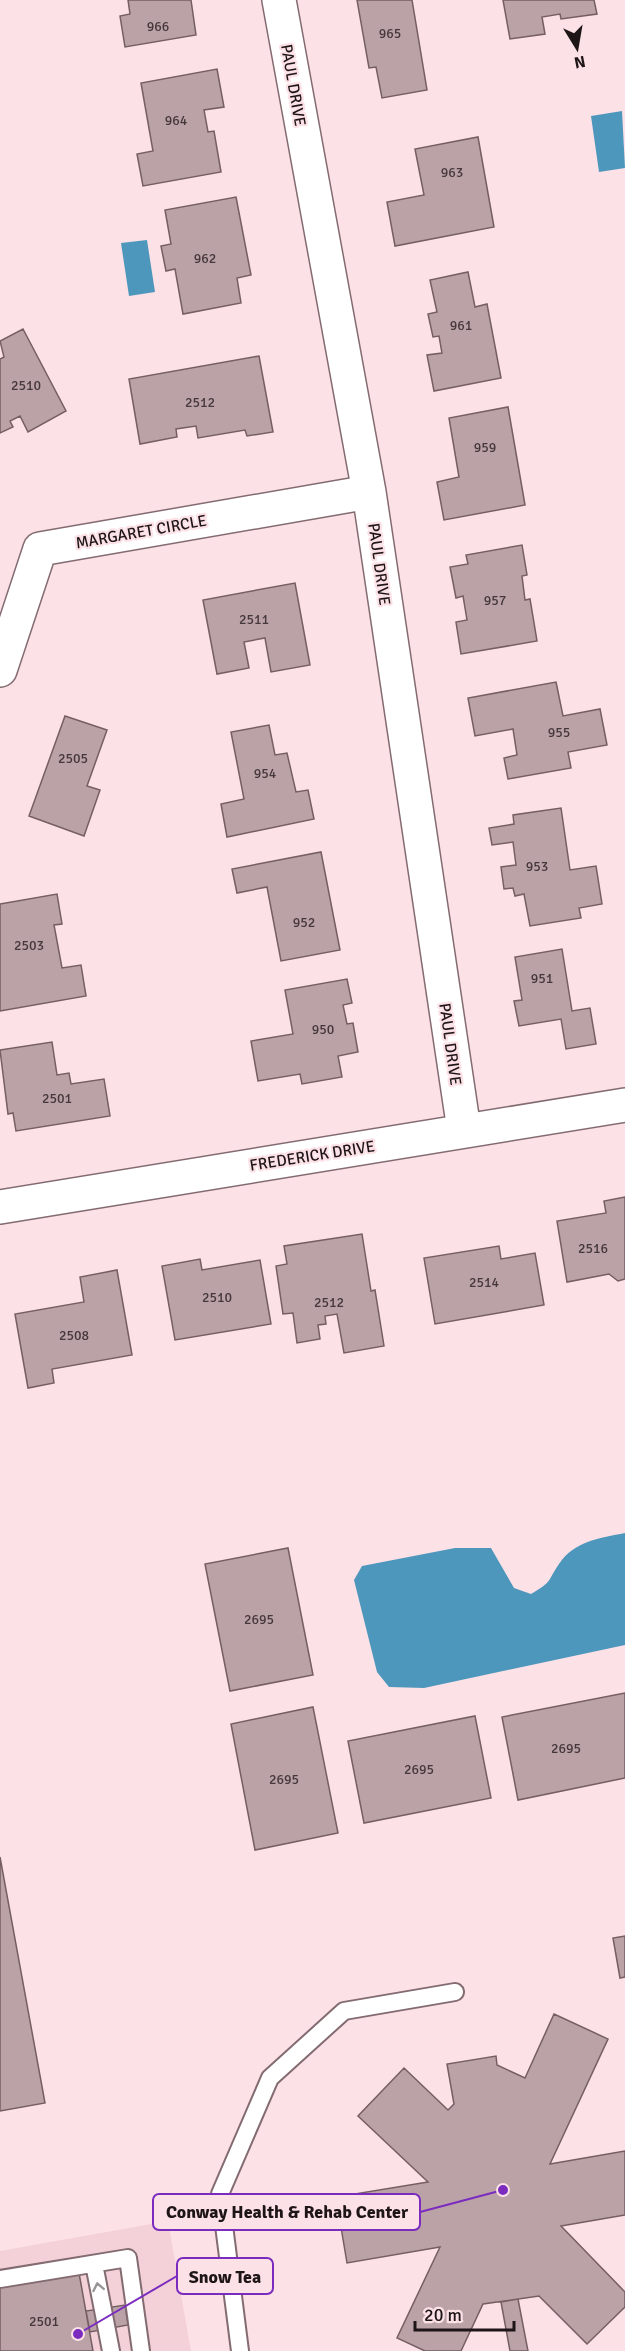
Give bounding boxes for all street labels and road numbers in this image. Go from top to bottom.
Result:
street label: PAUL DRIVE [276,43,310,128]
street label: MARGARET CIRCLE [74,511,208,553]
street label: PAUL DRIVE [363,522,395,607]
street label: PAUL DRIVE [434,1002,466,1087]
street label: FREDERICK DRIVE [248,1136,376,1176]

